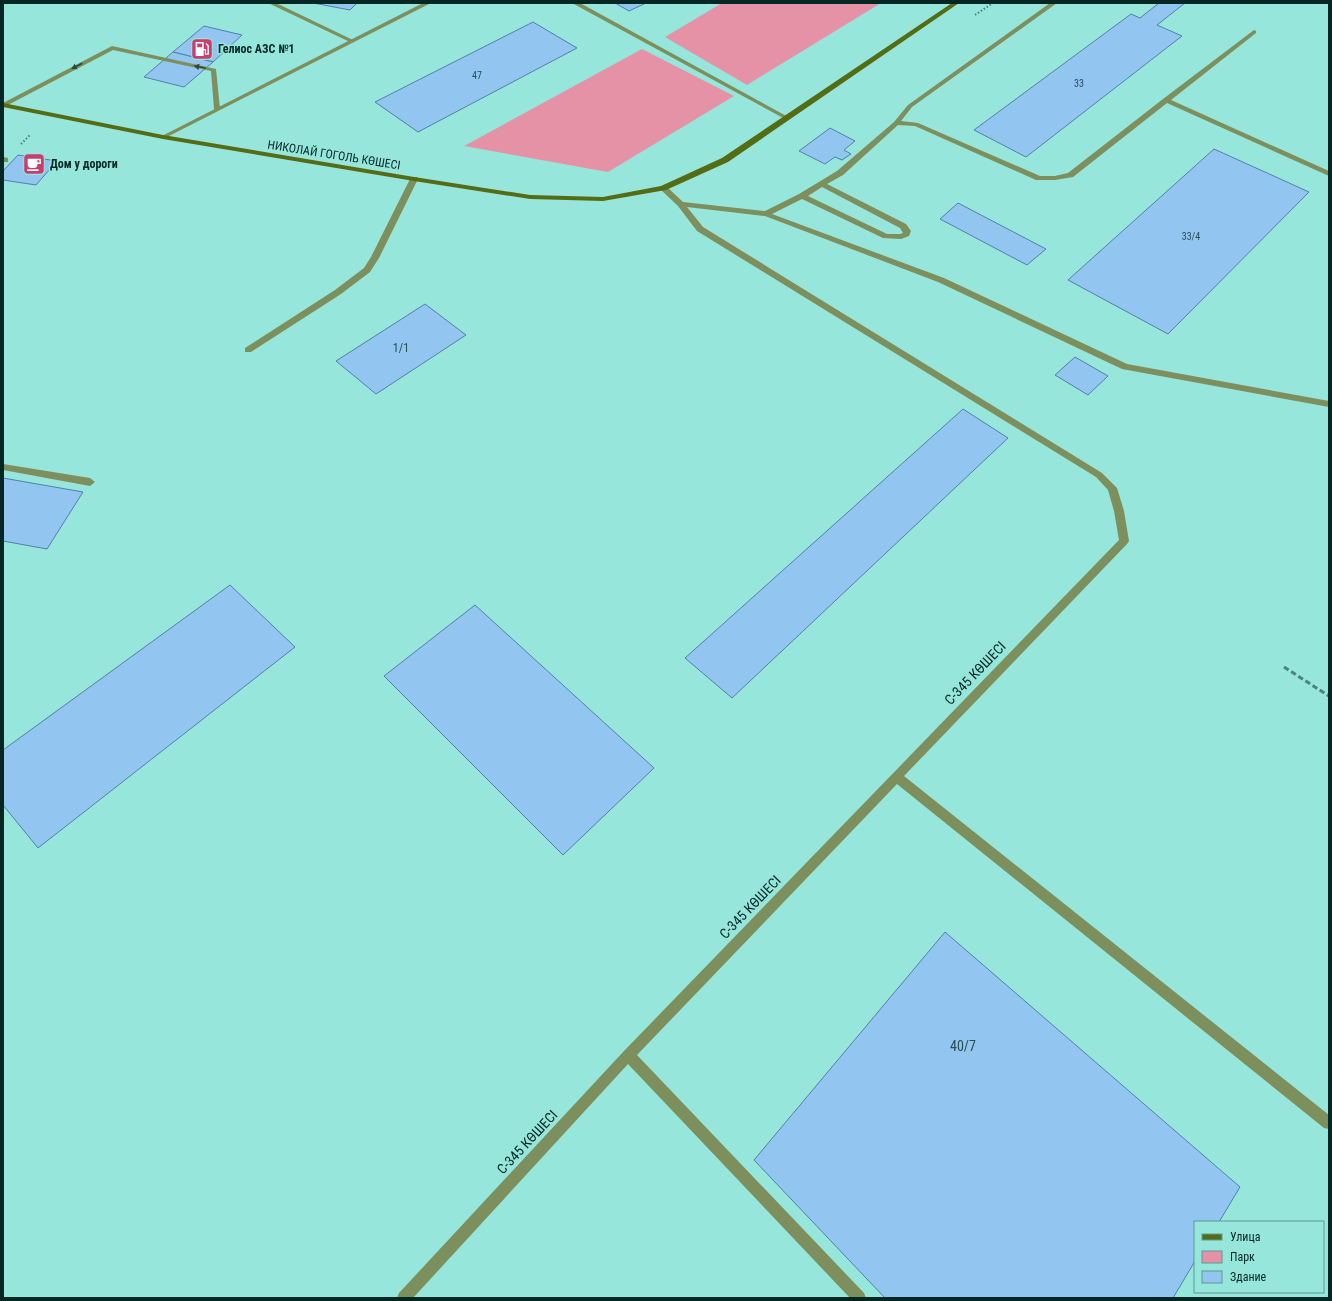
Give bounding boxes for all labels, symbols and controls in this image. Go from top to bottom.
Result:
fuel station icon: Гелиос АЗС №1 [189,36,215,62]
place label: Гелиос АЗС №1 [218,42,295,56]
one-way arrow [71,63,83,70]
one-way arrow [194,64,206,70]
house number: 47 [472,70,482,81]
house number: 33 [1074,78,1084,89]
street label: НИКОЛАЙ ГОГОЛЬ КӨШЕСІ [267,137,402,172]
cafe icon: Дом у дороги [21,151,47,177]
place label: Дом у дороги [50,157,118,171]
house number: 33/4 [1182,231,1200,242]
house number: 1/1 [393,341,409,355]
street label: С-345 КӨШЕСІ [941,638,1009,708]
street label: С-345 КӨШЕСІ [716,872,784,942]
house number: 40/7 [950,1038,976,1054]
street label: С-345 КӨШЕСІ [493,1107,561,1177]
legend [1194,1221,1324,1293]
text: Улица [1230,1230,1261,1244]
text: Парк [1230,1250,1255,1264]
text: Здание [1230,1270,1267,1284]

